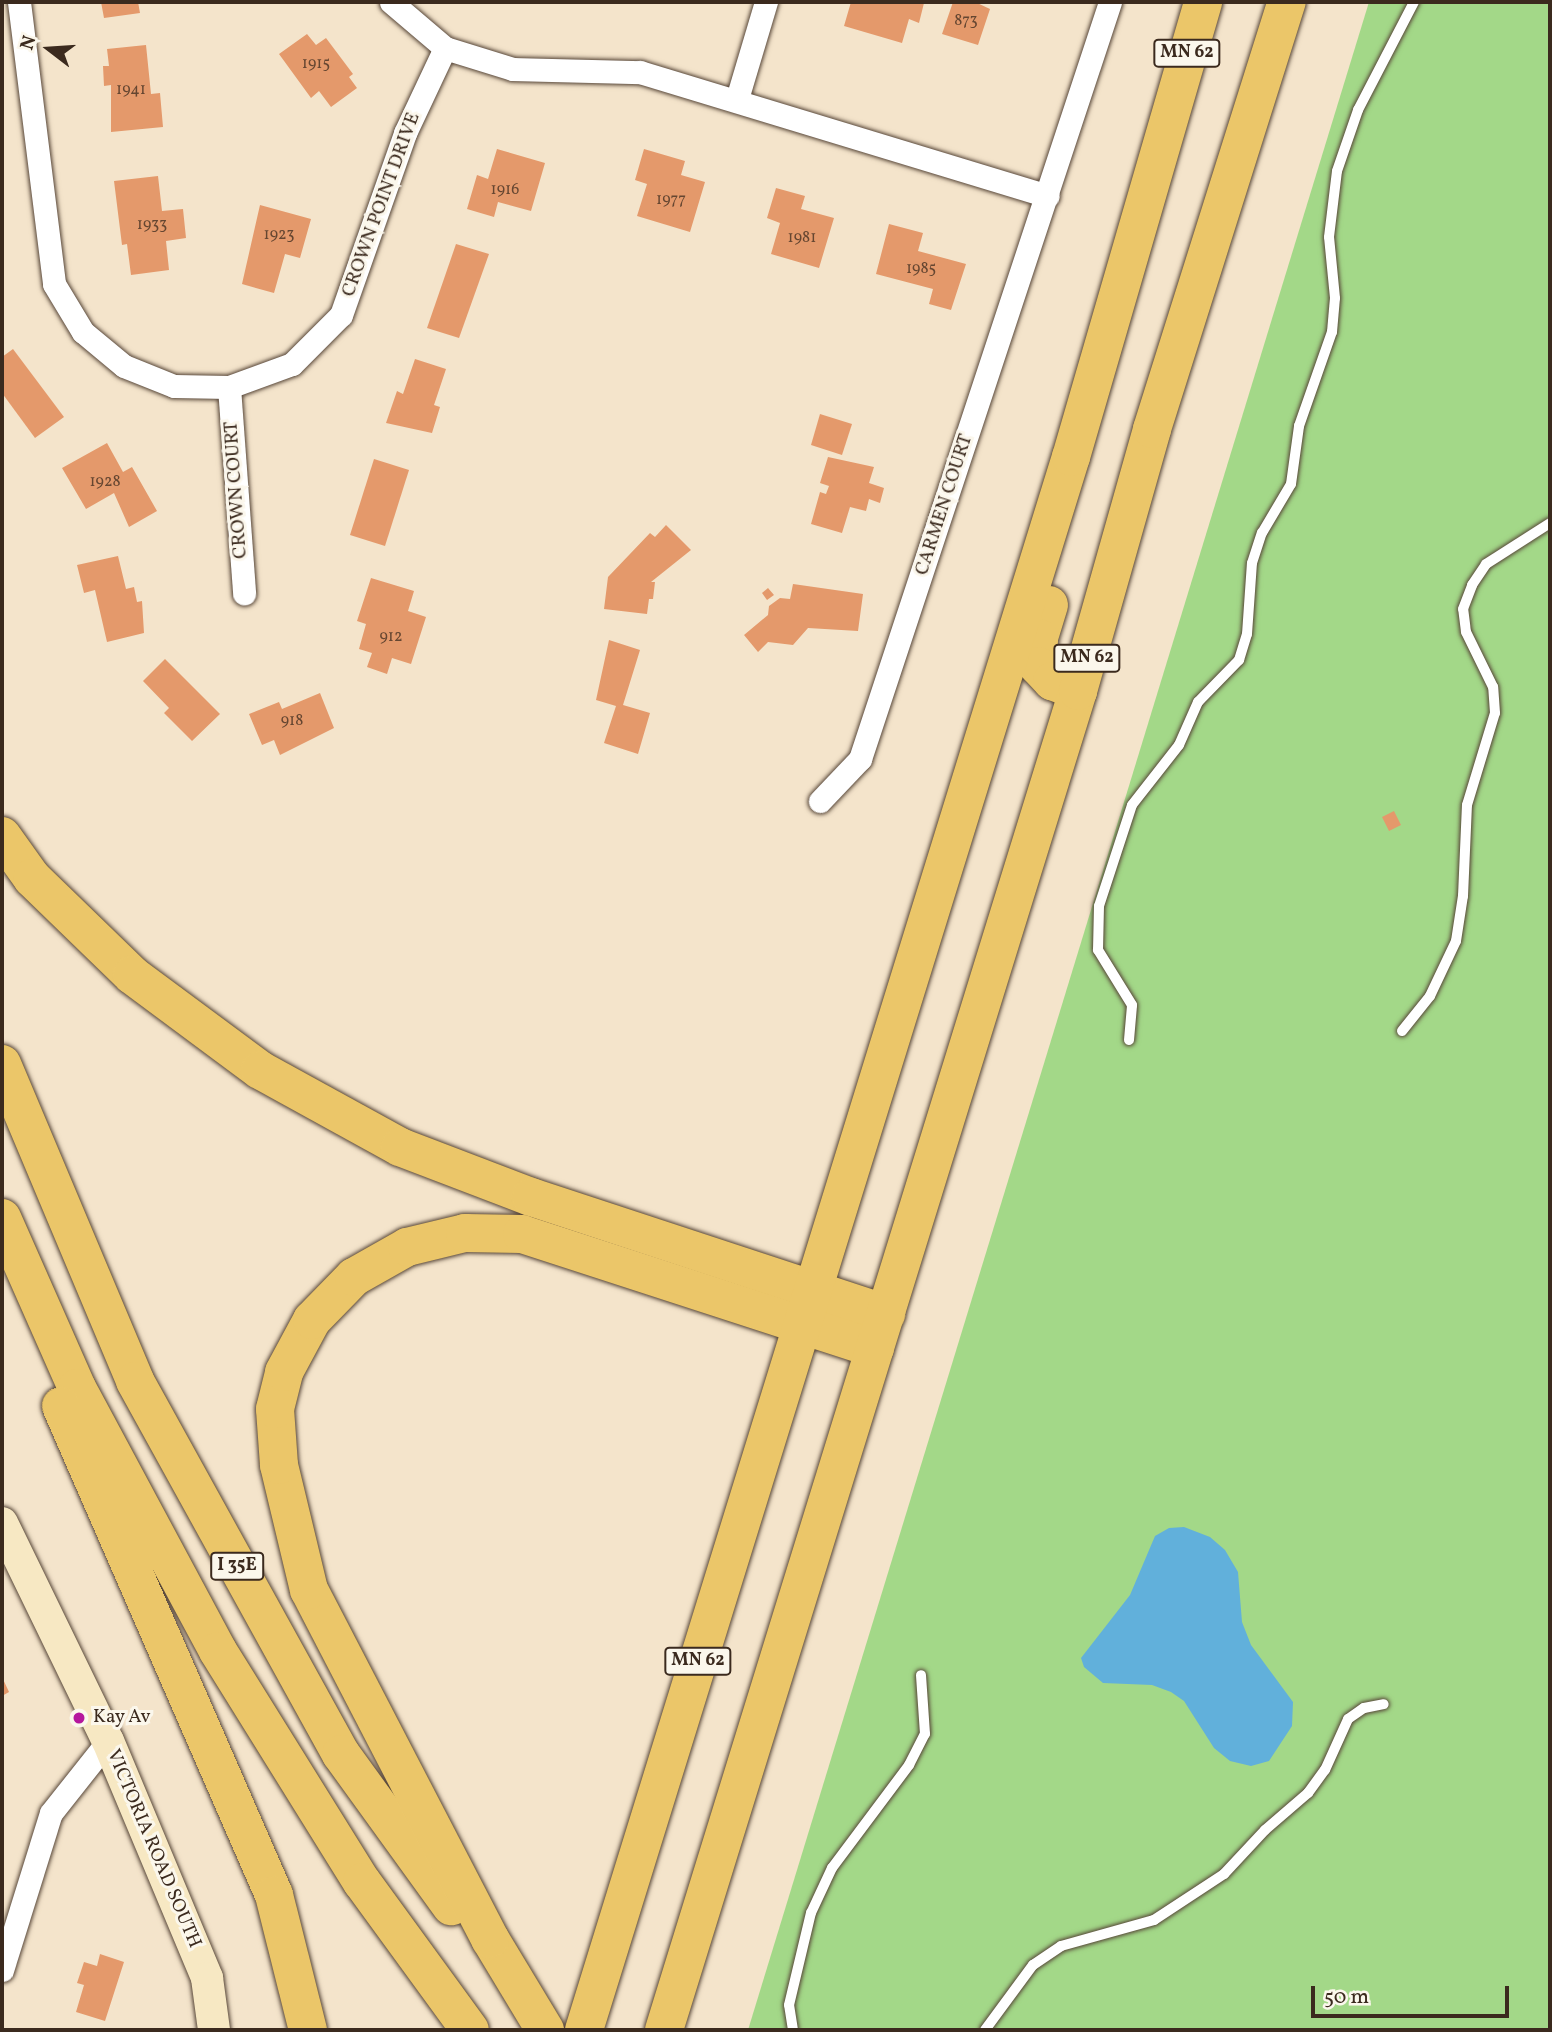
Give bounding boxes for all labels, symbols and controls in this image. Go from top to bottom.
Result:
house number: 873 [954,11,978,31]
north arrow [14,14,84,84]
text: N [14,32,43,53]
road number: MN 62 [1152,38,1222,68]
house number: 1915 [302,54,330,74]
house number: 1941 [116,80,146,100]
street label: CROWN POINT DRIVE [338,110,426,300]
house number: 1916 [491,180,519,200]
house number: 1977 [656,190,686,210]
house number: 1933 [137,215,167,235]
house number: 1923 [264,225,294,245]
house number: 1981 [788,228,816,248]
house number: 1985 [906,259,936,279]
street label: CROWN COURT [221,421,253,559]
street label: CARMEN COURT [911,432,979,578]
house number: 1928 [89,472,121,492]
house number: 912 [379,627,403,647]
road number: MN 62 [1052,644,1122,672]
house number: 918 [281,711,303,731]
road number: I 35E [209,1552,265,1581]
road number: MN 62 [663,1646,733,1676]
place label: Kay Av [93,1707,151,1729]
marker: Kay Av [71,1710,87,1726]
street label: VICTORIA ROAD SOUTH [101,1746,205,1952]
scale bar [1314,1972,1512,2016]
text: 50 m [1324,1983,1369,2012]

